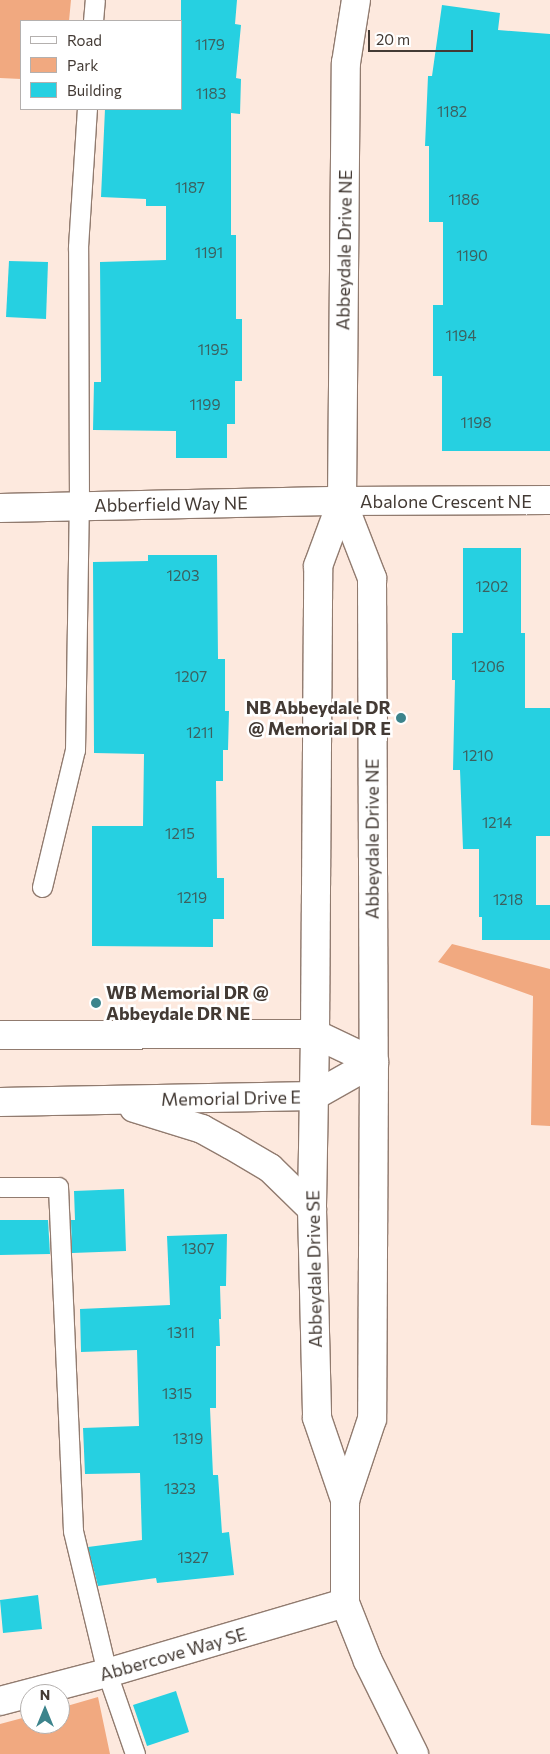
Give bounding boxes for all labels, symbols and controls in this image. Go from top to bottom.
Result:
legend [20,20,182,110]
scale bar [370,20,475,52]
text: 20 m [376,30,410,48]
text: Road [67,31,102,49]
house number: 1179 [195,36,225,54]
text: Park [67,56,98,74]
text: Building [67,81,122,99]
house number: 1183 [196,85,226,103]
house number: 1182 [437,103,467,121]
street label: Abbeydale Drive NE [332,170,356,330]
house number: 1187 [175,179,205,197]
house number: 1186 [448,191,480,209]
house number: 1191 [195,244,223,262]
house number: 1190 [456,247,488,265]
house number: 1194 [446,327,476,345]
house number: 1195 [198,341,228,359]
house number: 1199 [189,396,221,414]
house number: 1198 [460,414,492,432]
street label: Abalone Crescent NE [360,490,532,512]
street label: Abberfield Way NE [94,492,248,516]
house number: 1203 [167,567,199,585]
house number: 1202 [476,578,508,596]
house number: 1206 [471,658,505,676]
house number: 1207 [175,668,207,686]
place label: NB Abbeydale DR @ Memorial DR E [246,697,391,740]
marker: NB Abbeydale DR @ Memorial DR E [395,712,407,724]
house number: 1211 [186,724,214,742]
house number: 1210 [463,747,493,765]
street label: Abbeydale Drive NE [361,759,383,919]
house number: 1214 [482,814,512,832]
house number: 1215 [165,825,195,843]
house number: 1219 [177,889,207,907]
house number: 1218 [493,891,523,909]
place label: WB Memorial DR @ Abbeydale DR NE [106,982,269,1024]
marker: WB Memorial DR @ Abbeydale DR NE [90,997,102,1009]
street label: Memorial Drive E [161,1086,301,1110]
street label: Abbeydale Drive SE [302,1190,326,1348]
house number: 1307 [182,1240,214,1258]
house number: 1311 [167,1324,195,1342]
house number: 1315 [162,1385,192,1403]
house number: 1319 [173,1430,203,1448]
house number: 1323 [164,1480,196,1498]
house number: 1327 [177,1549,209,1567]
street label: Abbercove Way SE [97,1623,249,1685]
north arrow [20,1684,70,1734]
text: N [40,1686,50,1703]

